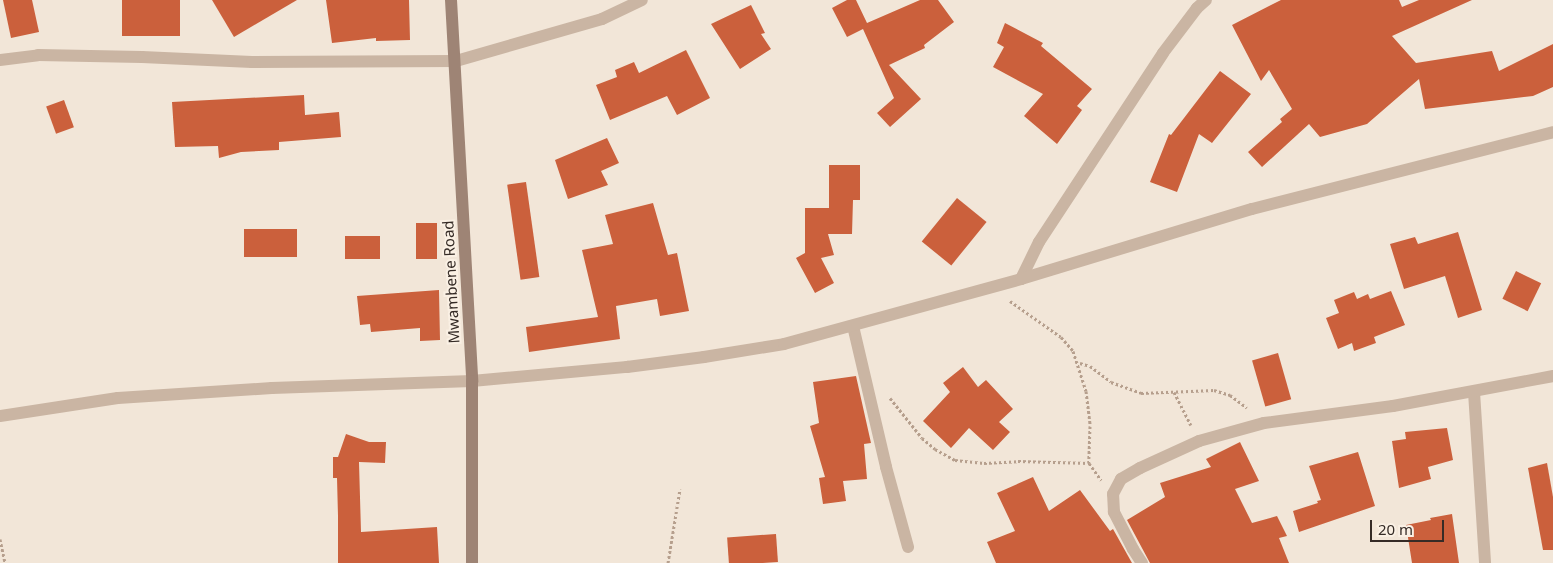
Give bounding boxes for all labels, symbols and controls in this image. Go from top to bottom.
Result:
street label: Mwambene Road [439,220,463,344]
scale bar [1373,510,1447,542]
text: 20 m [1378,519,1413,539]

